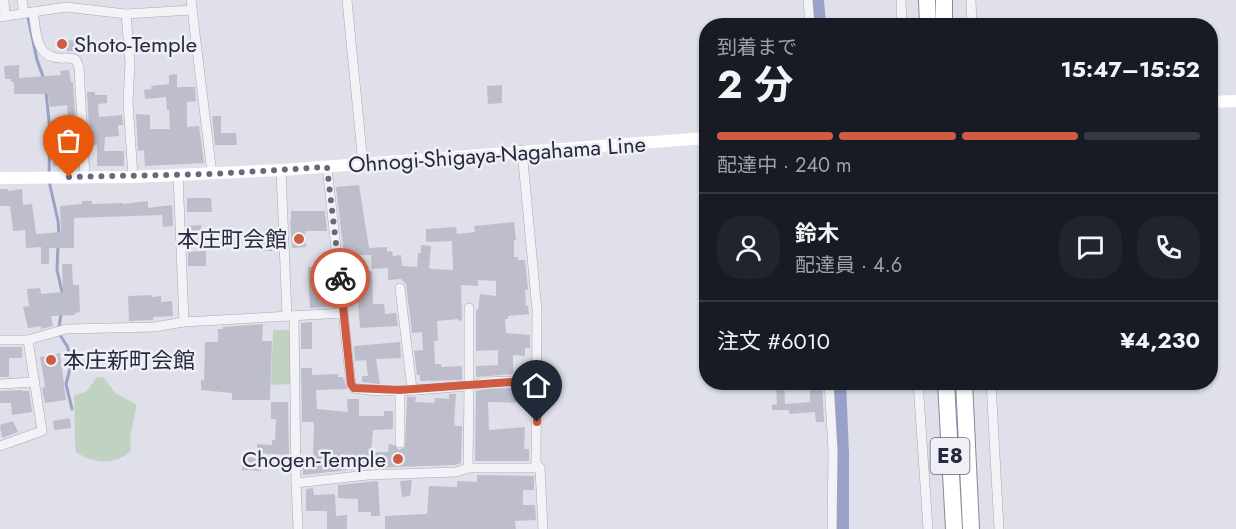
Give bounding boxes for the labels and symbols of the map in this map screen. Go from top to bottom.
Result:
place label: Shoto-Temple [74,28,197,60]
marker: Shoto-Temple [55,37,69,51]
pin [43,115,94,177]
street label: Ohnogi-Shigaya-Nagahama Line [347,128,647,180]
place label: 本庄町会館 [177,223,287,255]
marker: 本庄町会館 [292,232,306,246]
courier [310,248,370,308]
place label: 本庄新町会館 [63,344,195,376]
marker: 本庄新町会館 [44,353,58,367]
pin [511,360,562,422]
road number: E8 [930,438,970,474]
place label: Chogen-Temple [242,443,386,475]
marker: Chogen-Temple [391,452,405,466]

